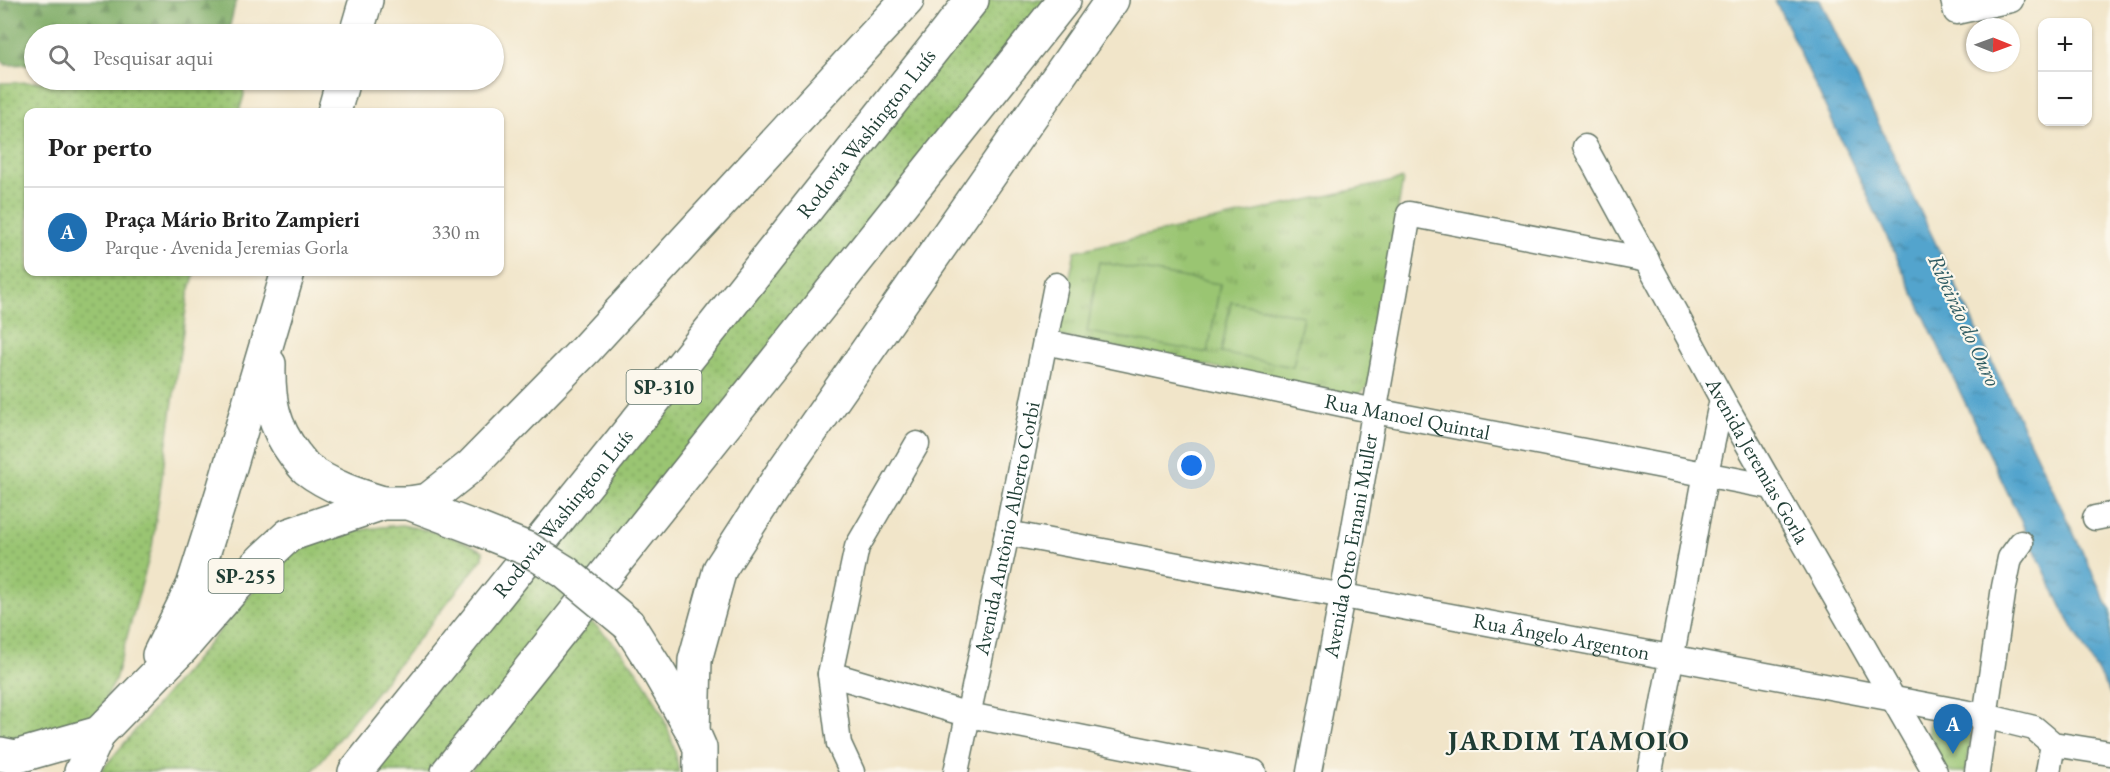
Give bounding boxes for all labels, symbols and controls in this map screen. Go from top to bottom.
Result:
north arrow [1966,18,2020,72]
map controls [2038,18,2092,126]
button: + [2038,18,2092,72]
search box [24,24,504,90]
icon: search [45,41,78,74]
text: Pesquisar aqui [93,43,213,72]
street label: Rodovia Washington Luís [790,43,942,224]
button: − [2038,72,2092,126]
text: Por perto [48,130,152,164]
text: Praça Mário Brito Zampieri [105,205,360,234]
text: A [60,219,75,245]
text: 330 m [432,219,480,245]
text: Parque · Avenida Jeremias Gorla [105,234,348,260]
water label: Ribeirão do Ouro [1921,249,2008,391]
road number: SP-310 [626,370,702,404]
street label: Avenida Jeremias Gorla [1699,372,1816,549]
street label: Rua Manoel Quintal [1322,387,1492,446]
street label: Avenida Antônio Alberto Corbi [967,399,1046,658]
street label: Rodovia Washington Luís [487,423,639,603]
street label: Avenida Otto Ernani Muller [1316,431,1383,661]
your location [1177,451,1206,480]
road number: SP-255 [208,559,284,593]
street label: Rua Ângelo Argenton [1471,606,1652,666]
pin: A [1934,704,1972,754]
district label: JARDIM TAMOIO [1445,723,1690,758]

